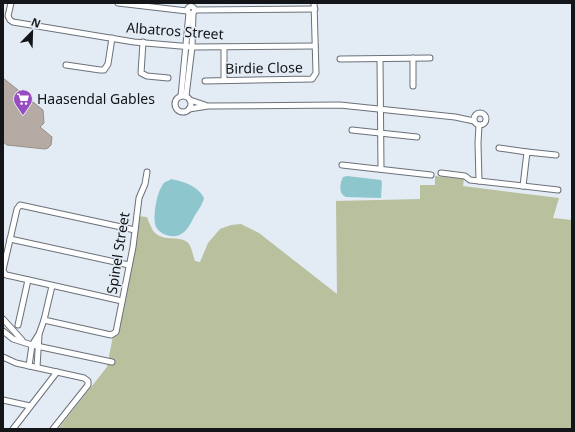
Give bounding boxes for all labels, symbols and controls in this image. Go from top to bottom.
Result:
north arrow [12,12,52,52]
text: N [29,14,43,31]
street label: Albatros Street [126,18,224,43]
street label: Birdie Close [225,57,303,78]
supermarket icon: Haasendal Gables [12,88,34,116]
place label: Haasendal Gables [37,89,155,108]
street label: Spinel Street [102,211,133,295]

